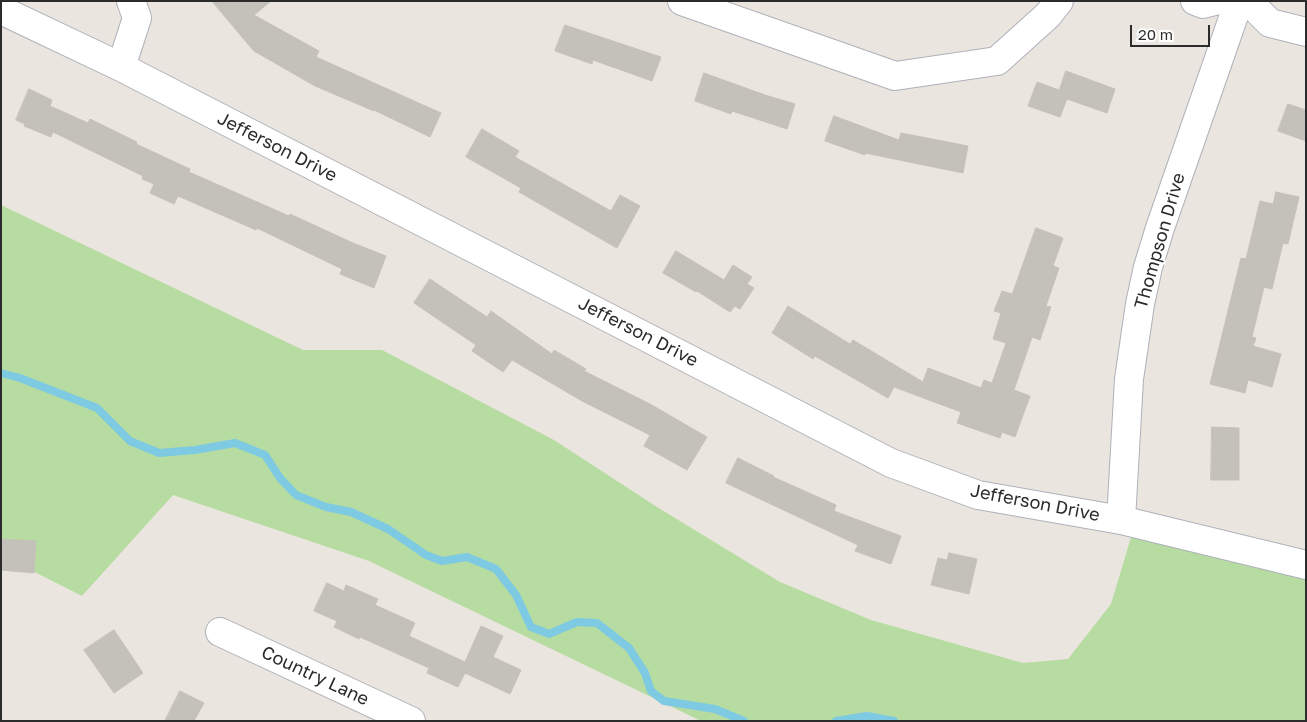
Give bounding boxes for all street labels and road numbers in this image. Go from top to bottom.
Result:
street label: Jefferson Drive [214,108,340,186]
street label: Thompson Drive [1130,170,1190,312]
street label: Jefferson Drive [575,293,701,371]
street label: Jefferson Drive [968,480,1102,526]
street label: Country Lane [258,642,372,710]

